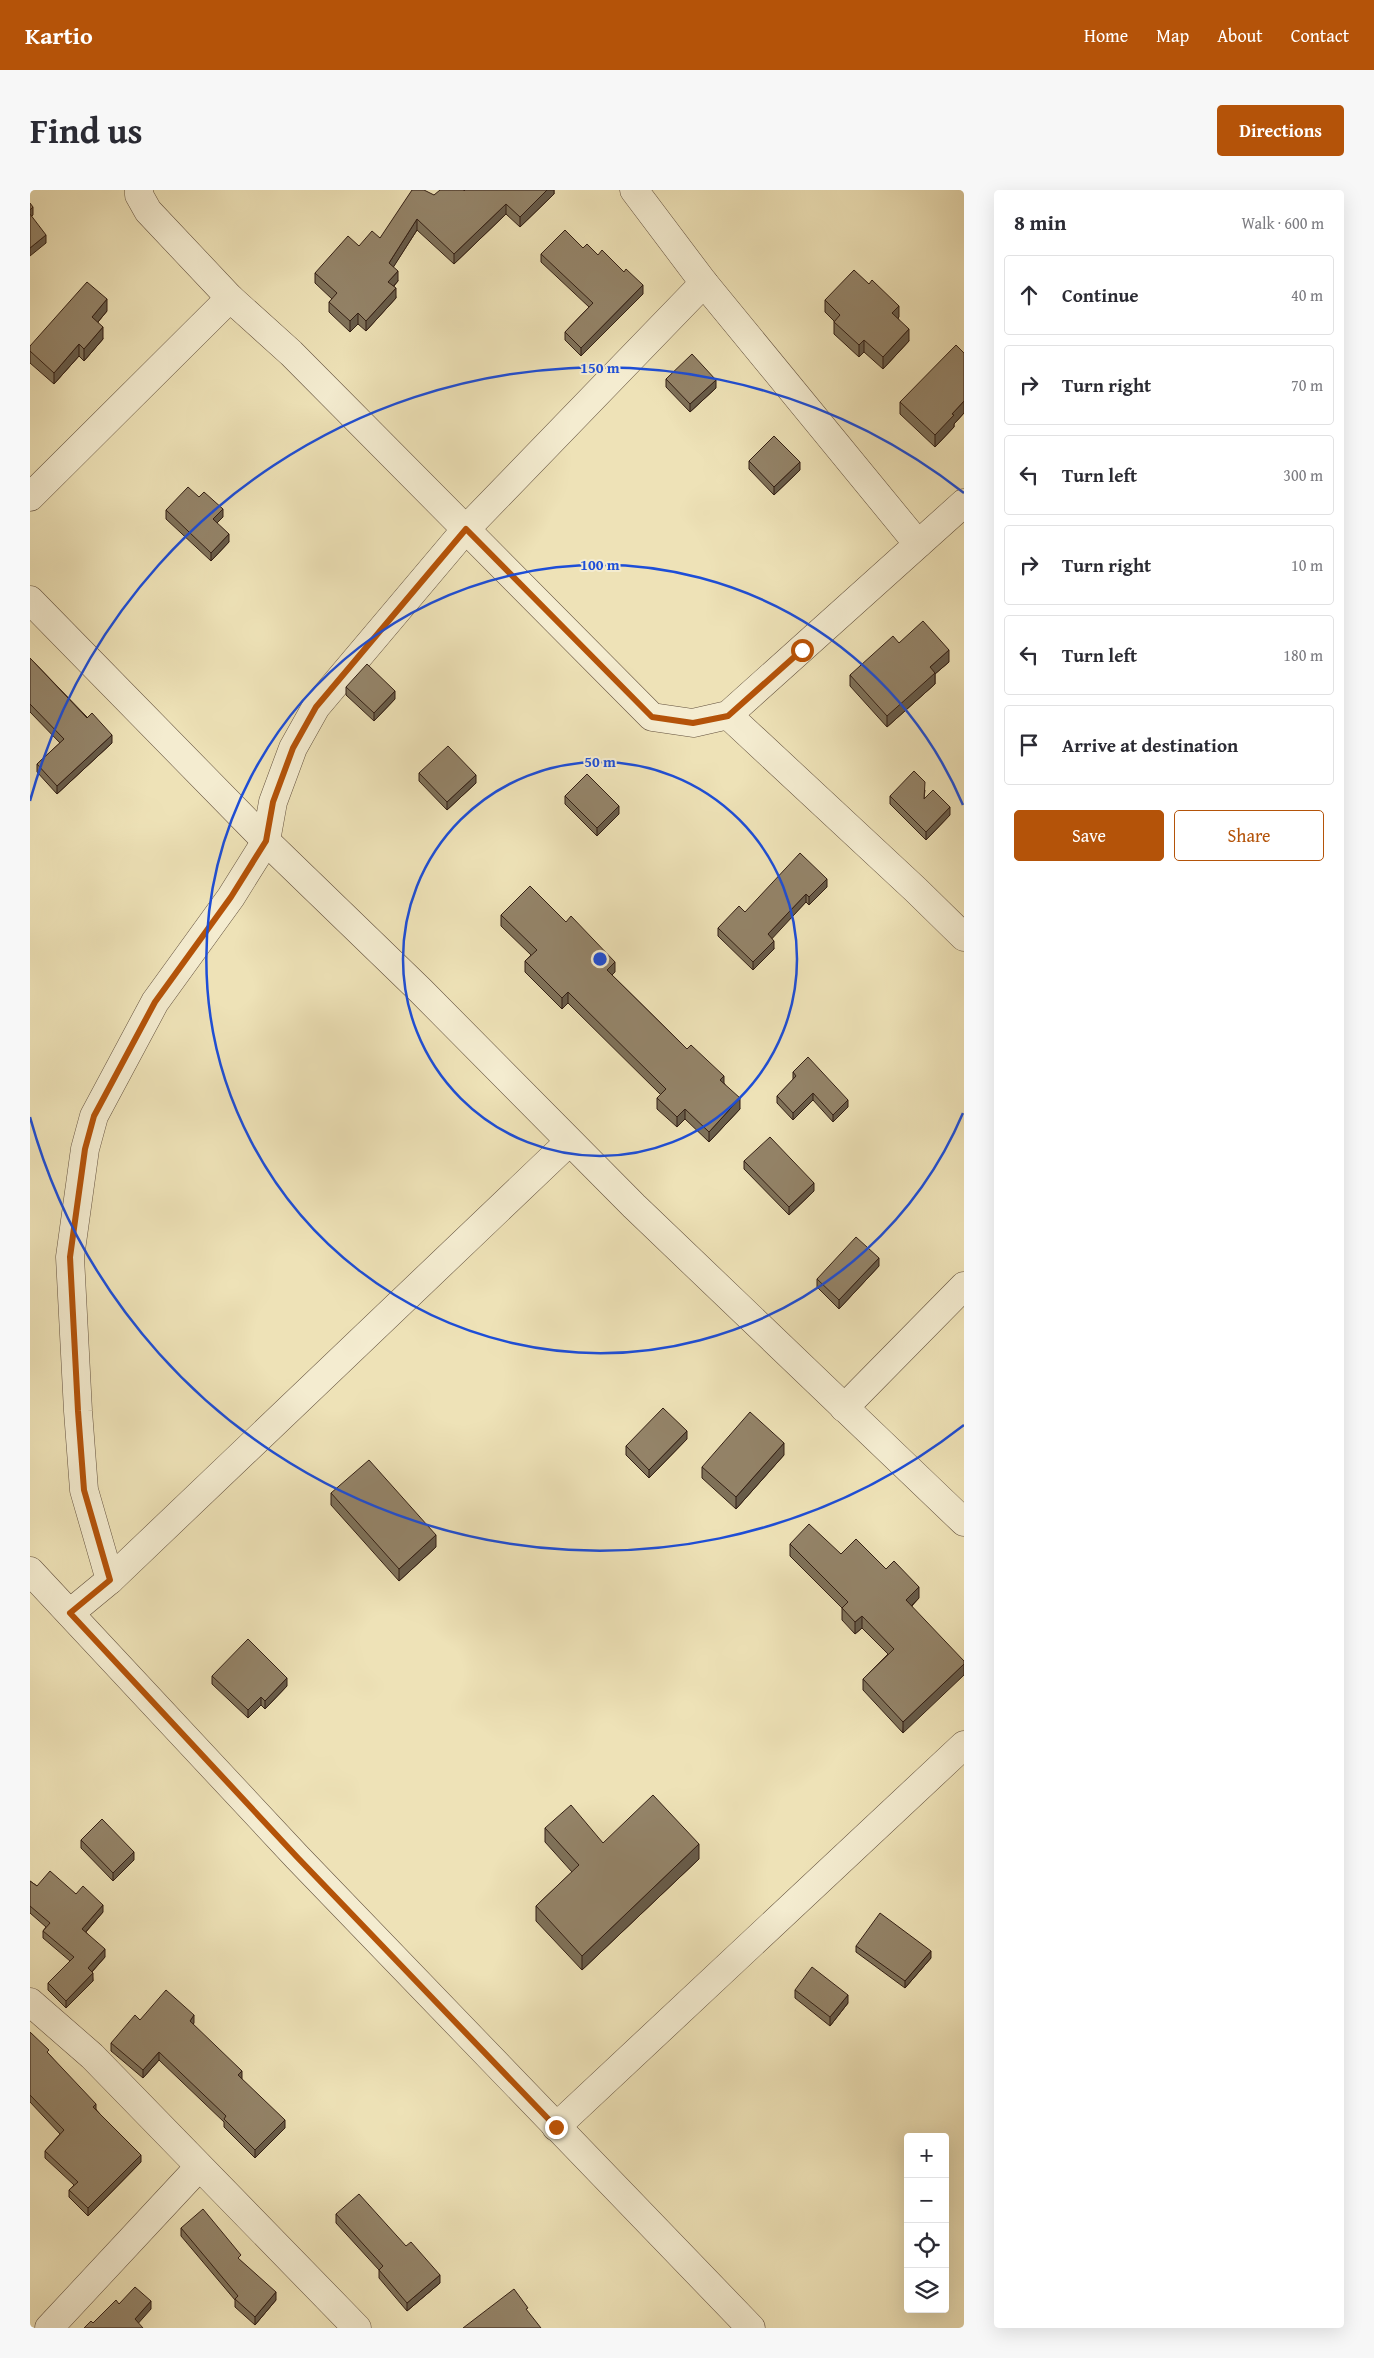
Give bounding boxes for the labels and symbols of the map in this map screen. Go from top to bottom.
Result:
text: 150 m [580,357,620,378]
text: 100 m [580,554,620,575]
route start [791,639,814,662]
text: 50 m [584,751,616,772]
centre of rings [591,950,609,968]
route end [545,2116,568,2139]

